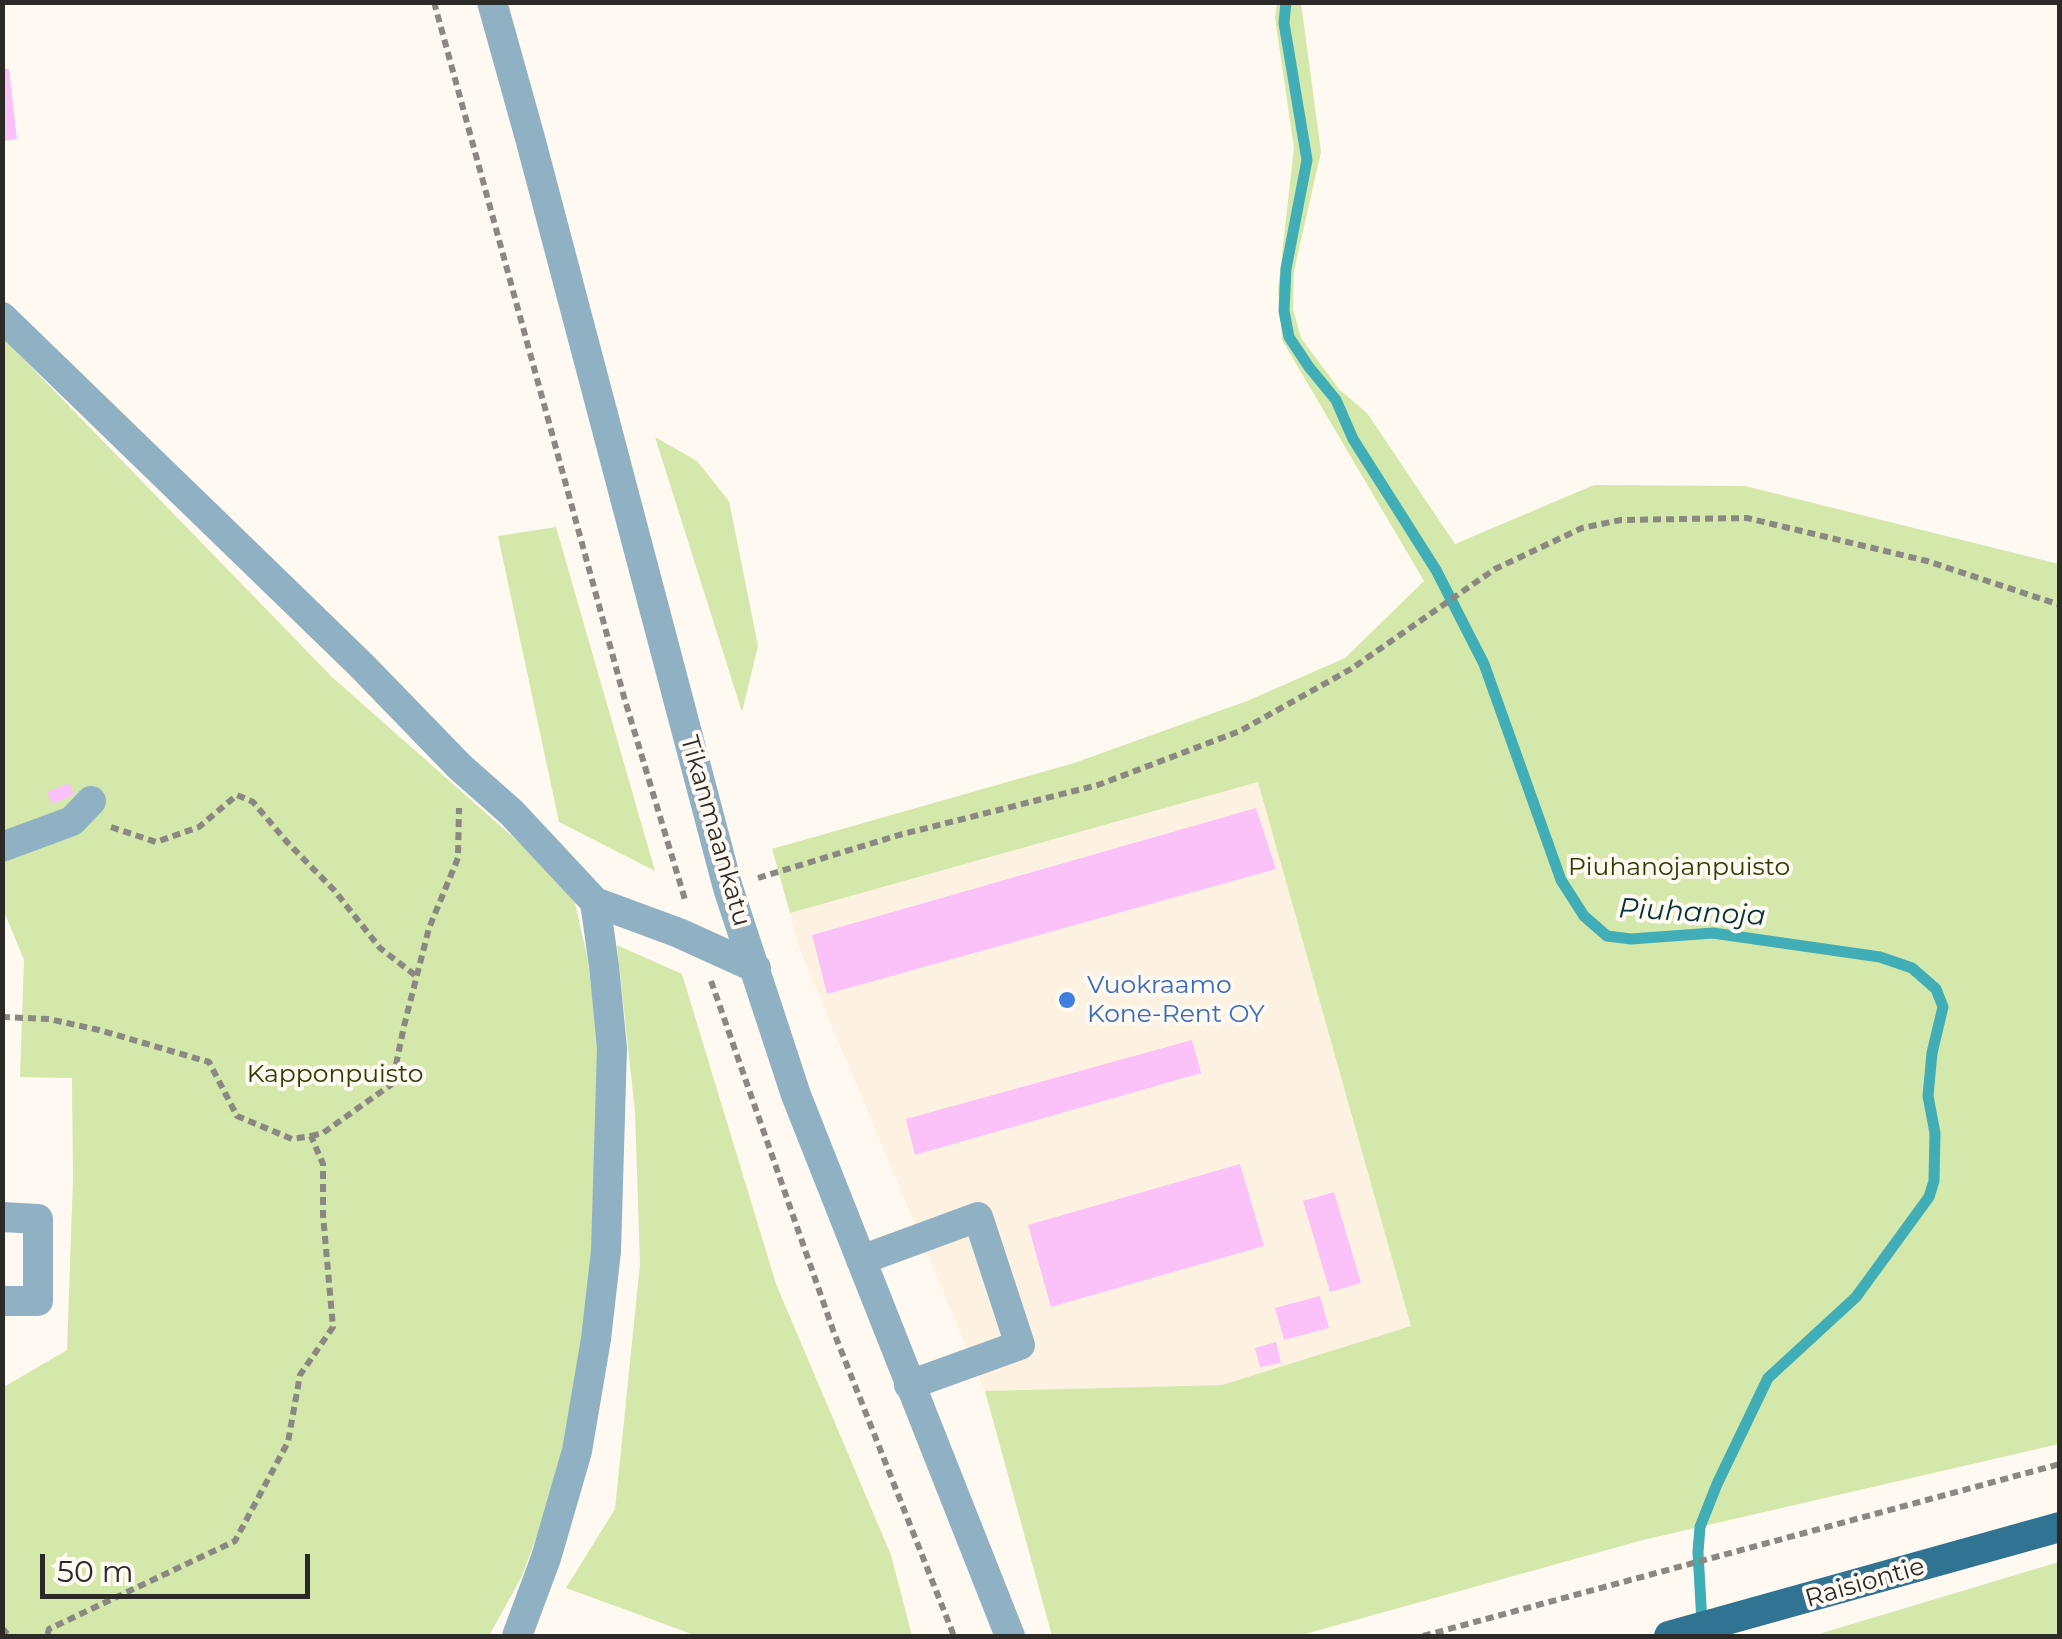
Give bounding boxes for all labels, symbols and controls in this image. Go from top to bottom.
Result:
street label: Tikanmaankatu [673,732,757,930]
park label: Piuhanojanpuisto [1568,853,1790,883]
water label: Piuhanoja [1618,892,1766,934]
place label: Vuokraamo Kone-Rent OY [1087,971,1265,1030]
marker: Vuokraamo Kone-Rent OY [1056,989,1078,1011]
park label: Kapponpuisto [247,1060,423,1090]
scale bar [45,1534,315,1596]
street label: Raisiontie [1802,1552,1928,1614]
text: 50 m [57,1553,134,1590]

